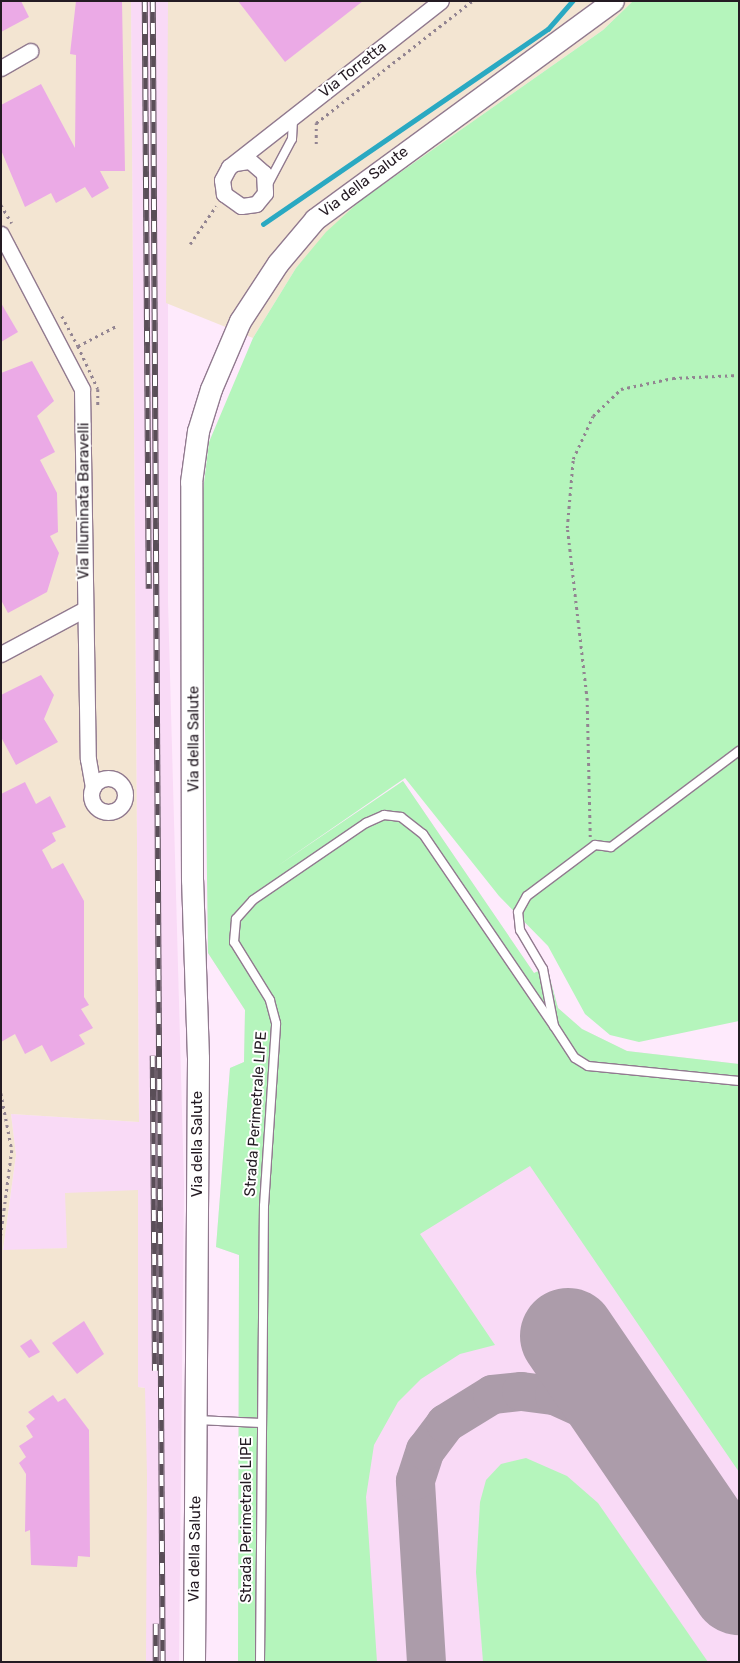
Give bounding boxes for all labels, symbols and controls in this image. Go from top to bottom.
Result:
street label: Via Torretta [316,38,390,102]
street label: Via della Salute [316,143,412,221]
street label: Via Illuminata Baravelli [75,422,93,580]
street label: Via della Salute [185,686,203,792]
street label: Strada Perimetrale LIPE [241,1031,271,1197]
street label: Via della Salute [189,1091,207,1197]
street label: Strada Perimetrale LIPE [238,1437,256,1603]
street label: Via della Salute [185,1496,205,1602]

